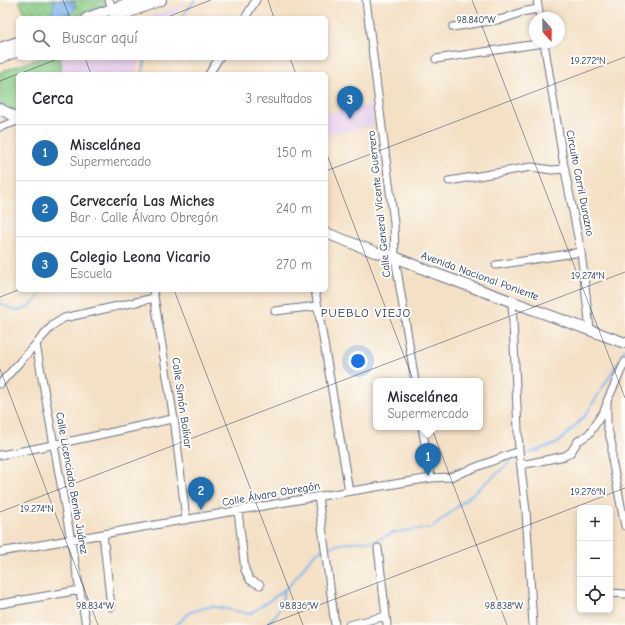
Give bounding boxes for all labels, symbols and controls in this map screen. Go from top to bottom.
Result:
north arrow [529,12,565,48]
text: 98.840°W [456,14,496,26]
search box [16,16,328,60]
icon: search [30,27,52,49]
text: Buscar aquí [62,29,138,47]
text: 19.272°N [570,55,606,67]
pin: 3 [337,86,363,119]
text: Cerca [32,89,74,108]
text: 3 resultados [246,91,312,106]
street label: Circuito Carril Durazno [563,129,597,237]
street label: Calle General Vicente Guerrero [365,130,393,278]
text: Miscelánea [70,136,141,154]
text: 1 [42,145,48,160]
text: 150 m [277,145,312,160]
text: Supermercado [70,154,151,169]
text: Cervecería Las Miches [70,192,214,210]
text: 2 [42,201,48,216]
text: 240 m [276,201,312,216]
text: Bar · Calle Álvaro Obregón [70,210,218,225]
text: Colegio Leona Vicario [70,248,210,266]
street label: Avenida Nacional Poniente [419,249,541,304]
text: 3 [42,257,48,272]
text: 270 m [276,257,312,272]
text: Escuela [70,266,112,281]
text: 19.274°N [571,270,605,282]
district label: PUEBLO VIEJO [321,306,411,320]
your location [348,351,368,371]
street label: Calle Simón Bolívar [169,357,195,450]
popup [373,378,483,430]
text: Miscelánea [387,388,458,406]
text: Supermercado [387,406,469,421]
street label: Calle Licenciado Benito Juárez [53,411,91,555]
pin: 1 [415,443,441,476]
pin: 2 [188,477,214,510]
street label: Calle Álvaro Obregón [221,478,321,509]
text: 19.276°N [570,486,606,498]
text: 19.274°N [20,503,54,515]
map controls [577,505,613,613]
button: + [577,505,613,541]
button: − [577,541,613,577]
button: locate [577,577,613,613]
text: 98.834°W [76,600,114,612]
text: 98.836°W [280,600,319,612]
text: 98.838°W [485,600,524,612]

